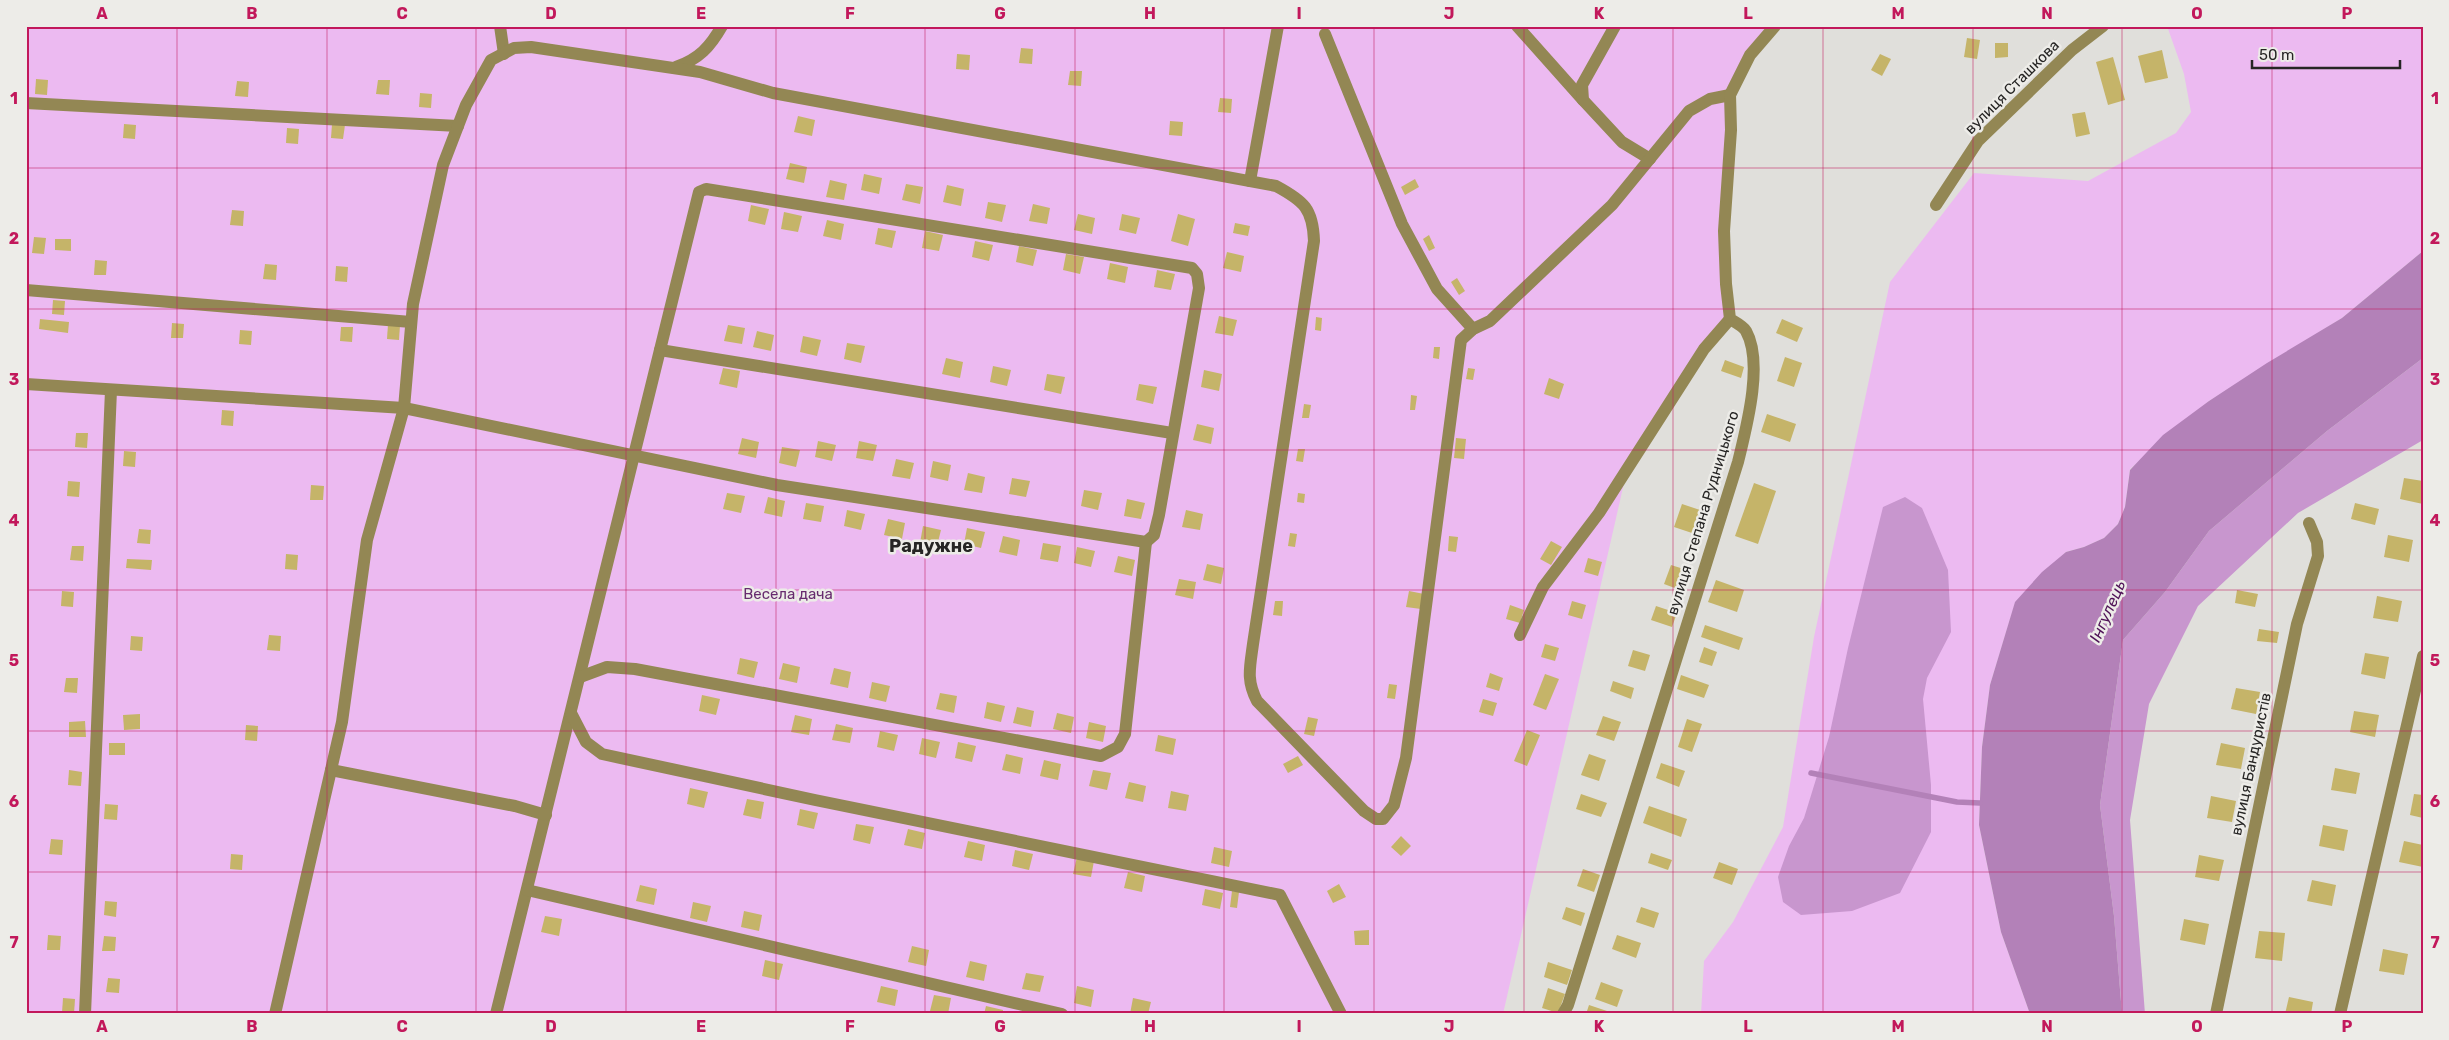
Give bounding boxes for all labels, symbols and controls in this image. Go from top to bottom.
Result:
text: A [96,4,108,23]
text: B [246,4,258,23]
text: C [396,4,408,23]
text: D [545,4,557,23]
text: E [696,4,706,23]
text: F [845,4,855,23]
text: G [994,4,1006,23]
text: H [1144,4,1156,23]
text: I [1296,4,1302,23]
text: J [1444,4,1454,23]
text: K [1594,4,1605,23]
text: L [1743,4,1753,23]
text: M [1891,4,1905,23]
text: N [2041,4,2053,23]
text: O [2191,4,2203,23]
text: P [2342,4,2353,23]
street label: вулиця Сташкова [1961,36,2063,138]
scale bar [2252,38,2399,70]
text: 50 m [2259,46,2294,64]
text: 1 [10,89,18,108]
text: 1 [2431,89,2439,108]
text: 2 [9,229,19,248]
text: 2 [2430,229,2440,248]
text: 3 [9,370,19,389]
text: 3 [2430,370,2440,389]
street label: вулиця Степана Рудницького [1663,409,1743,617]
text: 4 [9,511,20,530]
text: 4 [2430,511,2441,530]
district label: Радужне [889,535,973,557]
water label: Інгулець [2085,577,2130,645]
park label: Весела дача [743,585,833,603]
text: 5 [9,651,19,670]
text: 5 [2430,651,2440,670]
street label: вулиця Бандуристів [2227,691,2275,837]
text: 6 [9,792,19,811]
text: 6 [2430,792,2440,811]
text: 7 [9,933,19,952]
text: 7 [2430,933,2440,952]
text: A [96,1017,108,1036]
text: B [246,1017,258,1036]
text: C [396,1017,408,1036]
text: D [545,1017,557,1036]
text: E [696,1017,706,1036]
text: F [845,1017,855,1036]
text: G [994,1017,1006,1036]
text: H [1144,1017,1156,1036]
text: I [1296,1017,1302,1036]
text: J [1444,1017,1454,1036]
text: K [1594,1017,1605,1036]
text: L [1743,1017,1753,1036]
text: M [1891,1017,1905,1036]
text: N [2041,1017,2053,1036]
text: O [2191,1017,2203,1036]
text: P [2342,1017,2353,1036]

